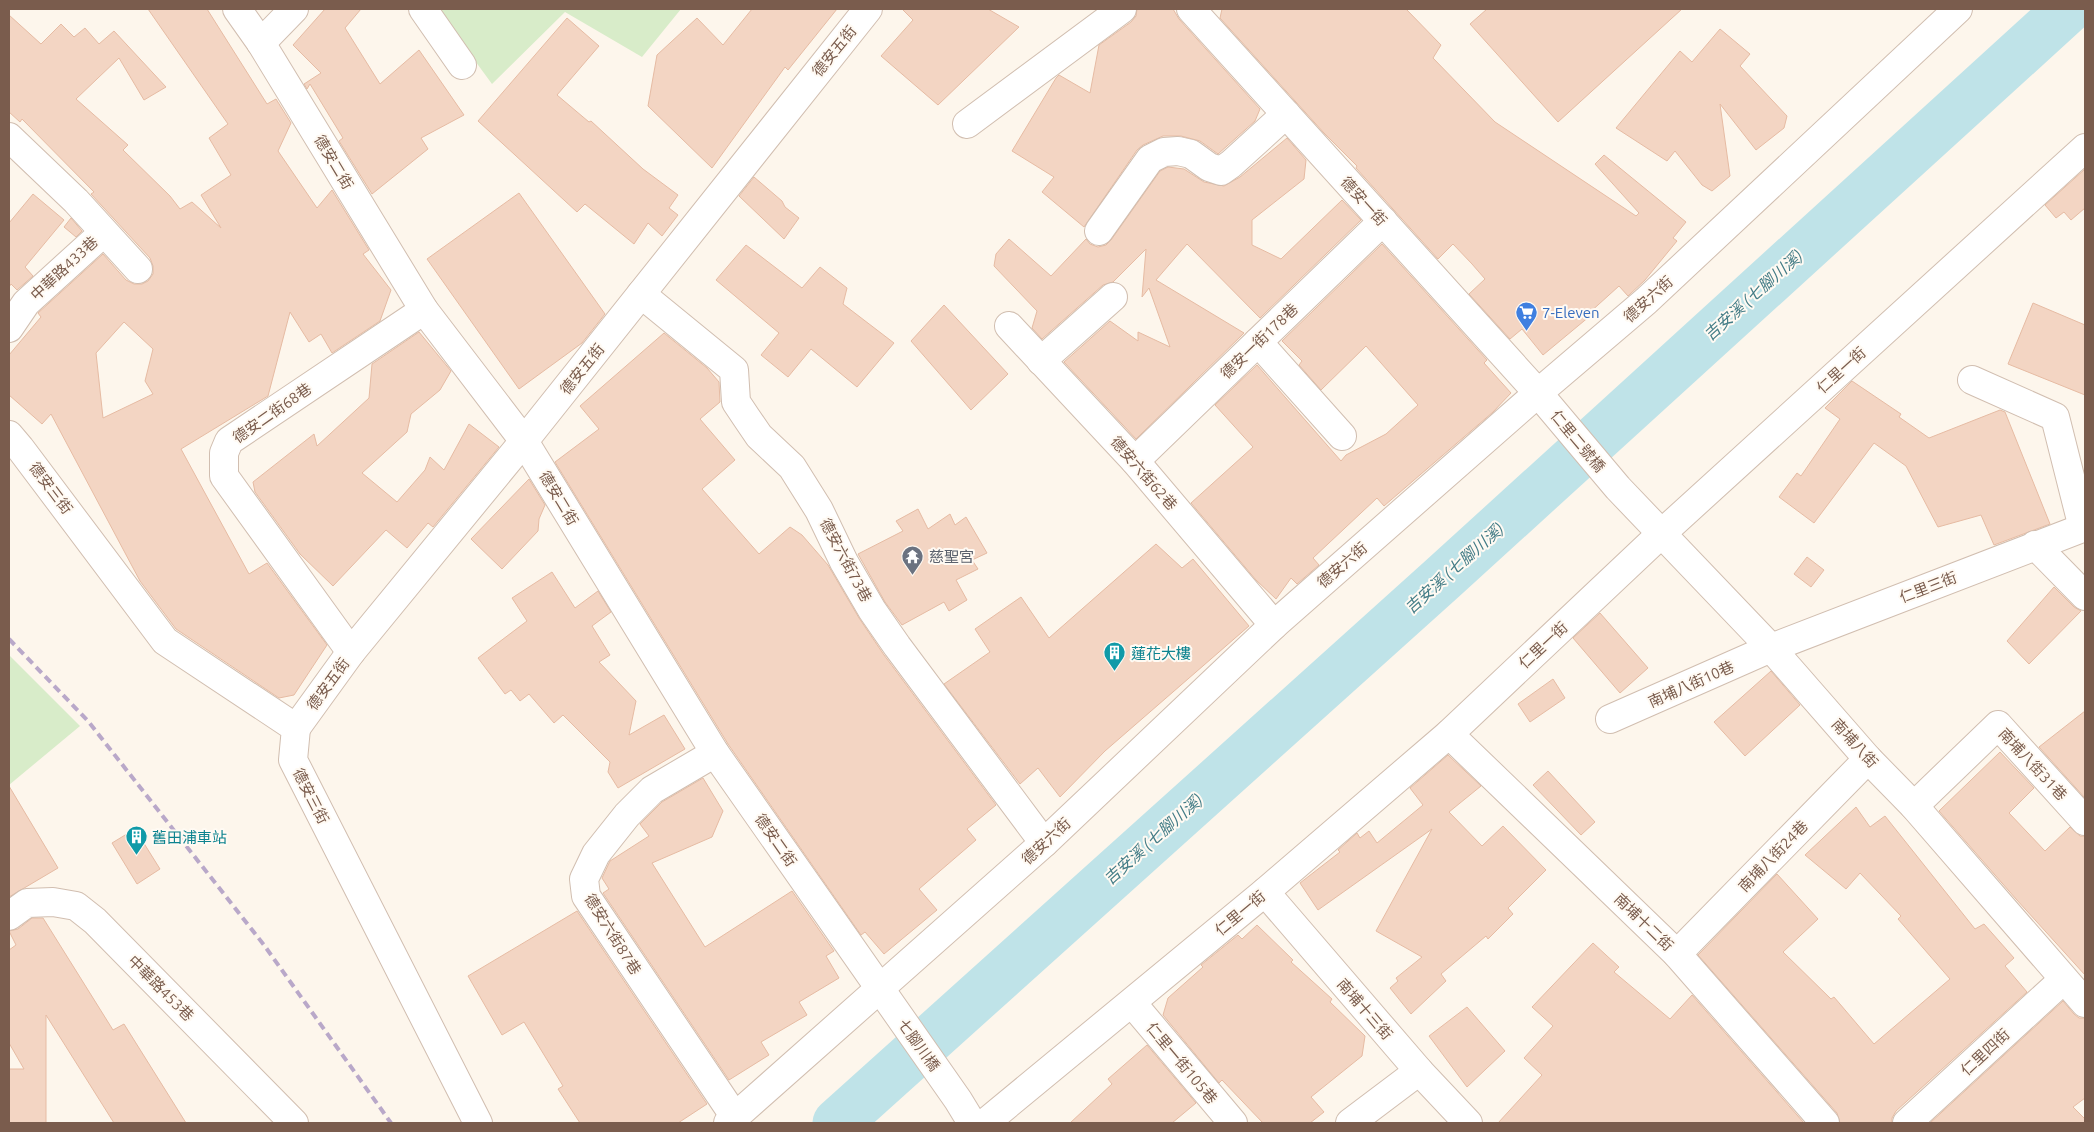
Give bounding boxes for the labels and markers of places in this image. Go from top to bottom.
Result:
supermarket icon: 7-Eleven [1514,300,1538,331]
place label: 7-Eleven [1542,304,1600,321]
temple icon: 慈聖宮 [901,544,925,575]
place label: 慈聖宮 [929,548,974,565]
building icon: 蓮花大樓 [1103,641,1127,672]
place label: 蓮花大樓 [1131,645,1191,662]
building icon: 舊田浦車站 [124,825,148,856]
place label: 舊田浦車站 [152,829,227,846]

